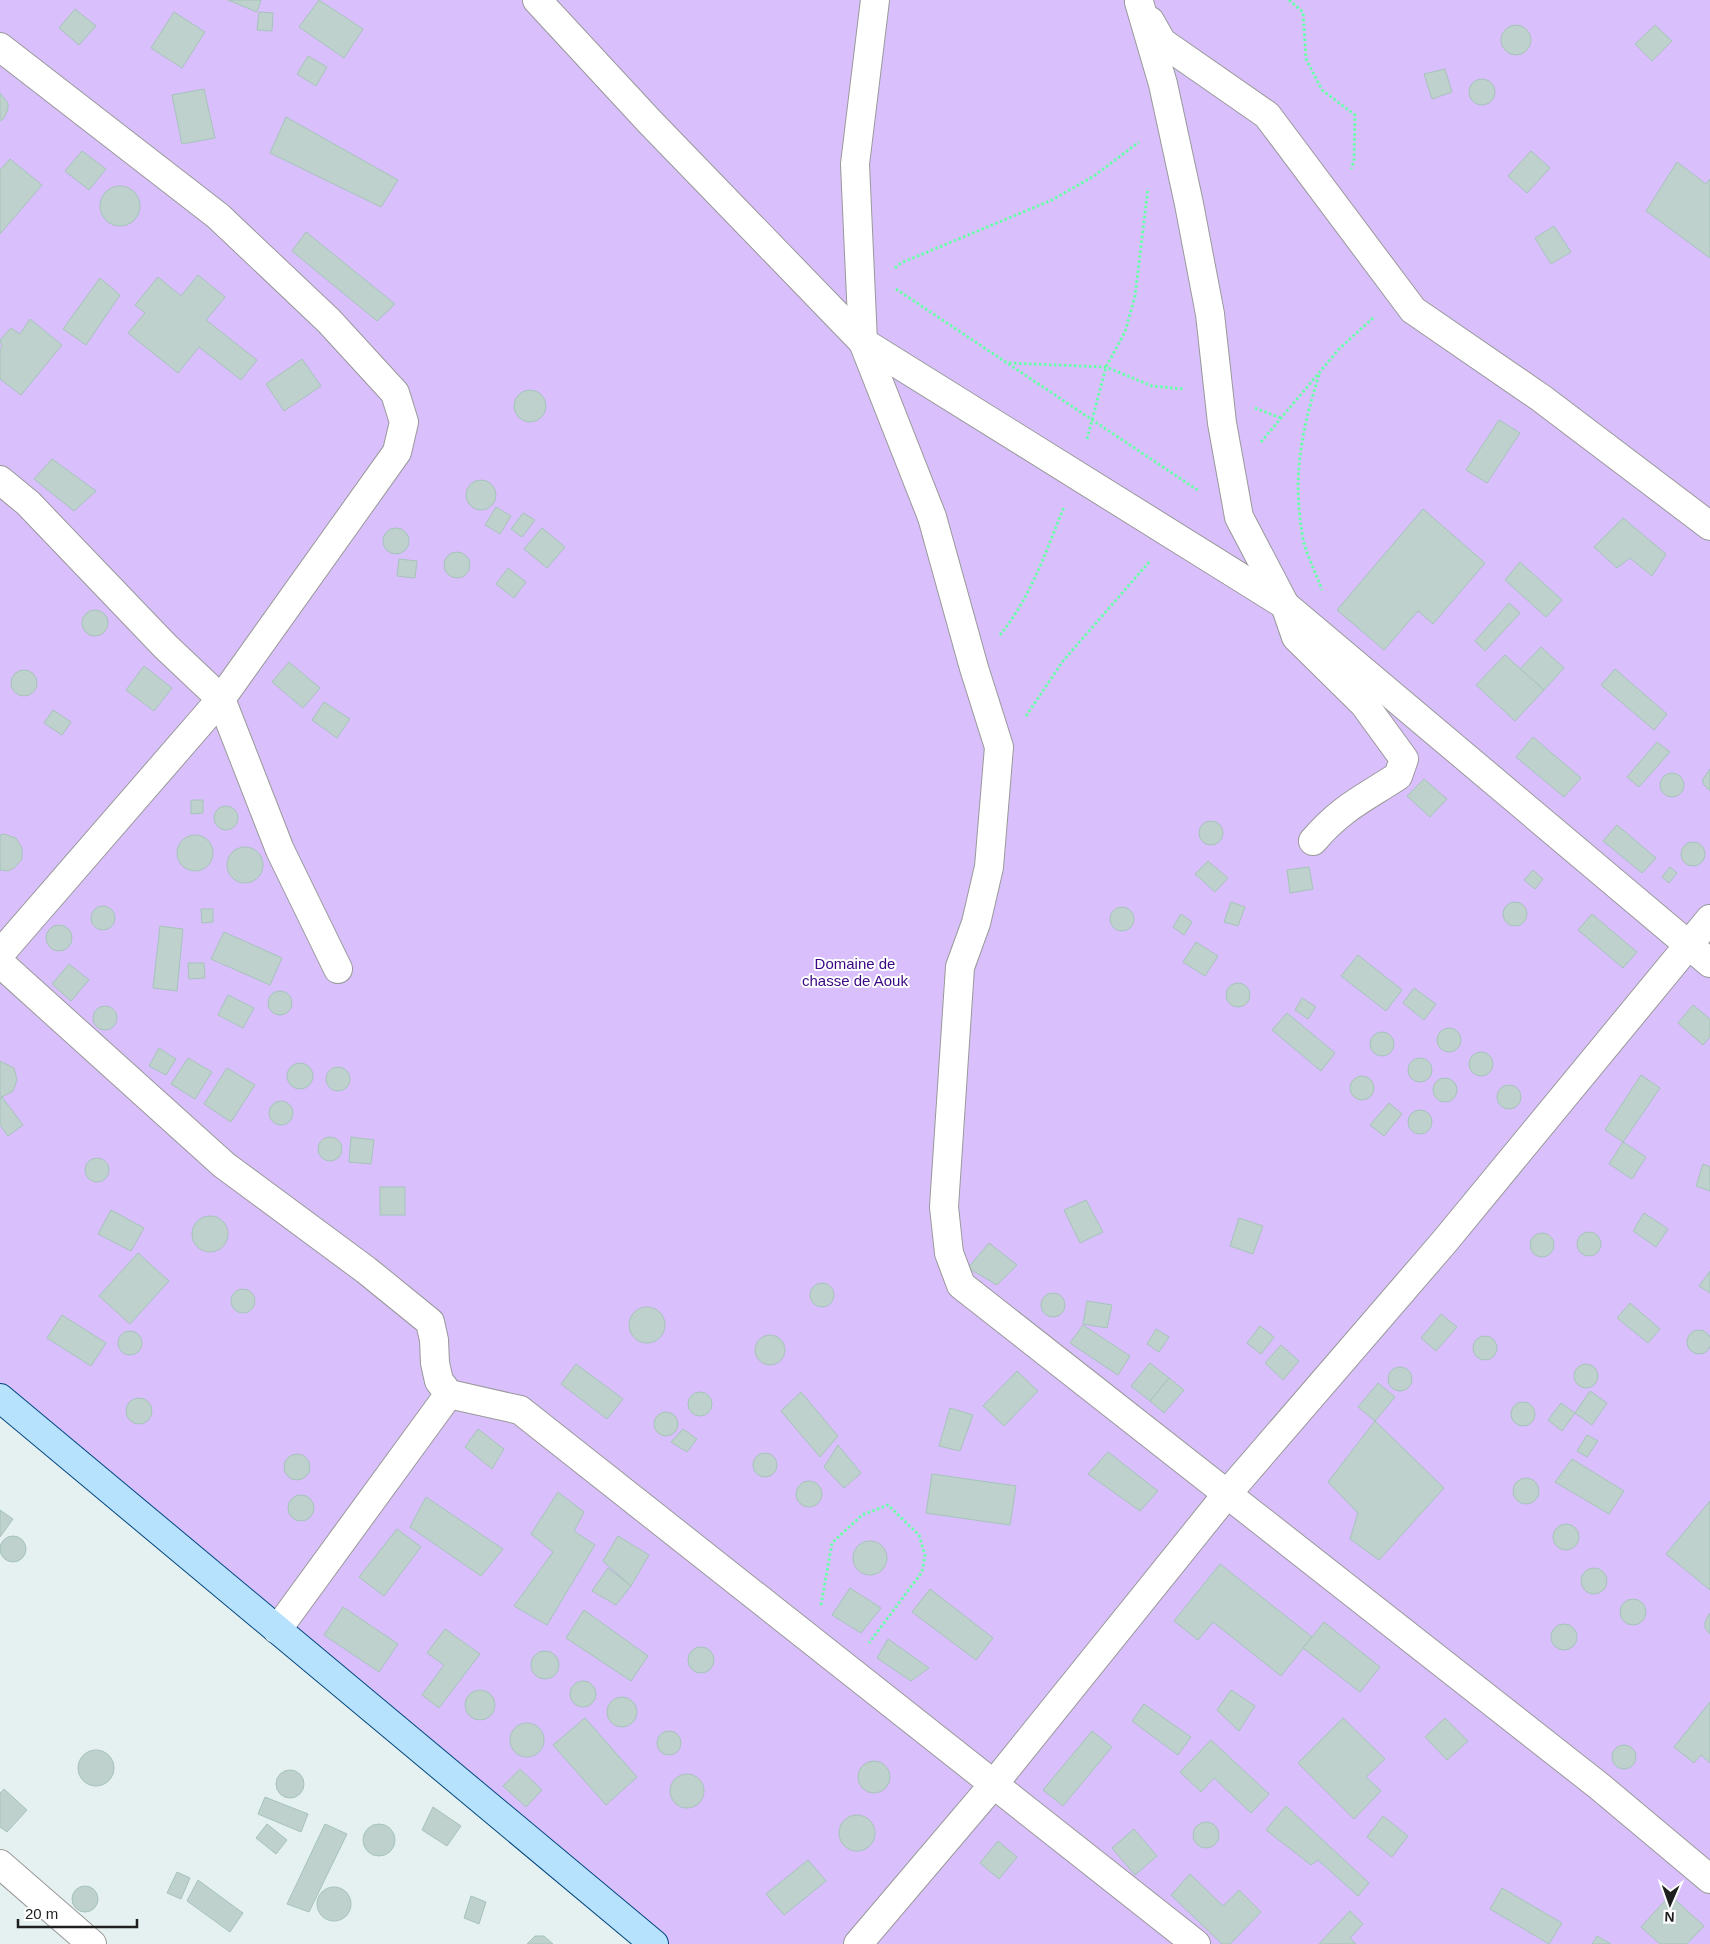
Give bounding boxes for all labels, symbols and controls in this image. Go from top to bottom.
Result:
park label: Domaine de chasse de Aouk [802,955,908,989]
north arrow [1645,1879,1695,1929]
scale bar [18,1896,136,1928]
text: 20 m [25,1905,58,1922]
text: N [1664,1909,1675,1925]

